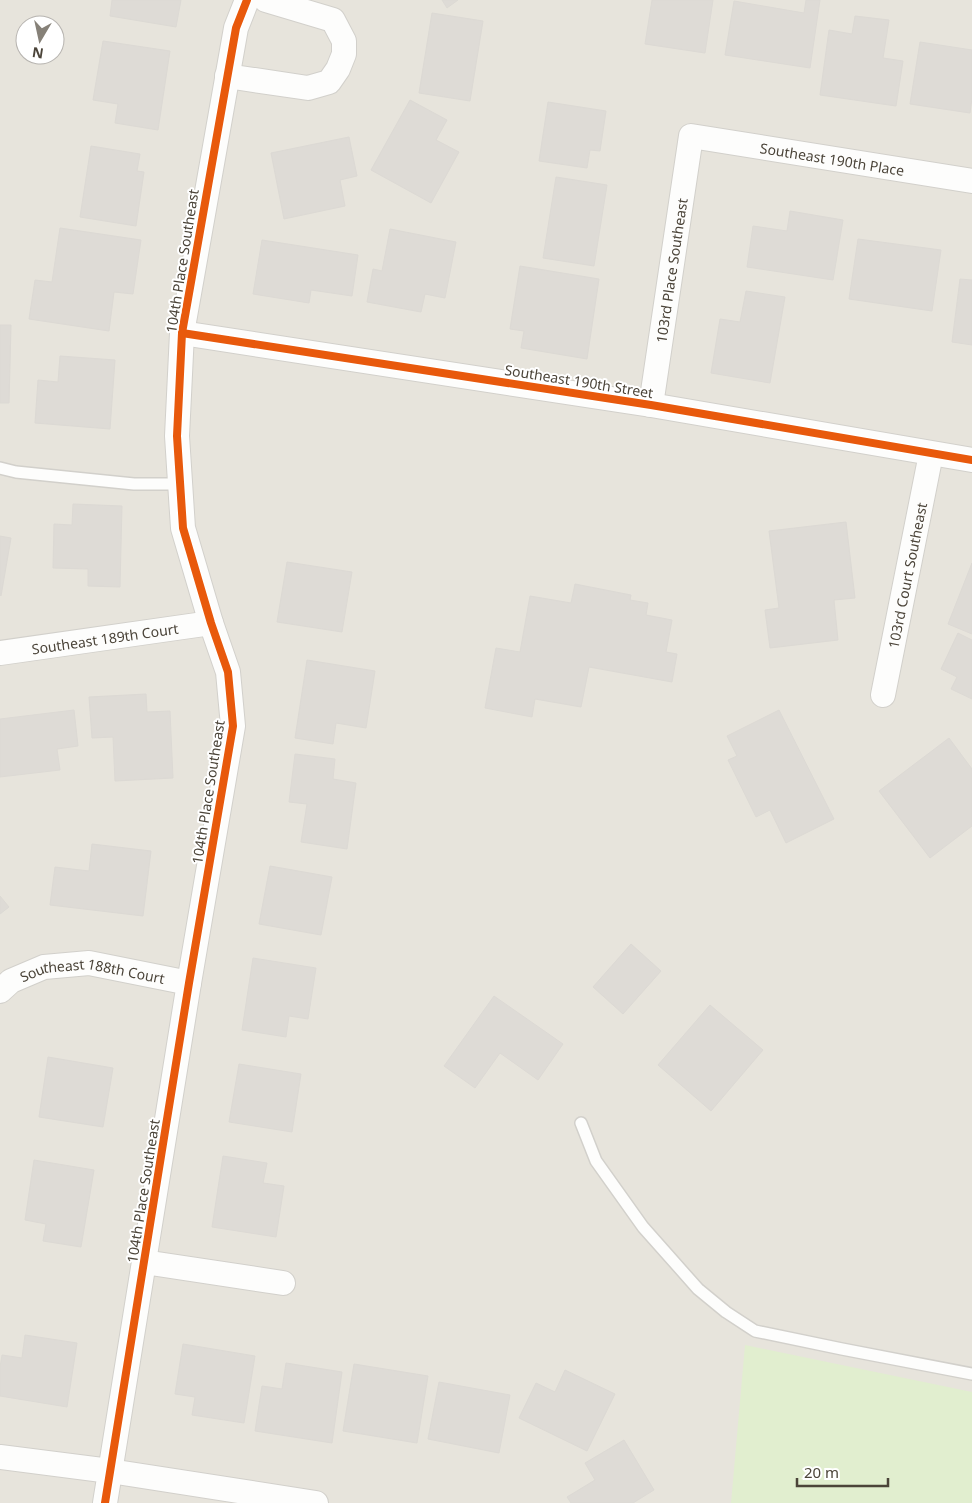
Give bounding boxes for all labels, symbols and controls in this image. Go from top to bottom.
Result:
north arrow [15,15,65,65]
text: N [31,43,45,64]
street label: Southeast 190th Place [759,138,906,180]
street label: 104th Place Southeast [161,188,203,334]
street label: 103rd Place Southeast [651,197,691,344]
street label: Southeast 190th Street [503,360,655,402]
street label: 103rd Court Southeast [883,501,931,650]
street label: Southeast 189th Court [30,618,180,658]
street label: 104th Place Southeast [187,719,229,865]
street label: Southeast 188th Court [17,953,166,987]
street label: 104th Place Southeast [122,1118,164,1264]
scale bar [797,1456,888,1488]
text: 20 m [804,1462,839,1482]

